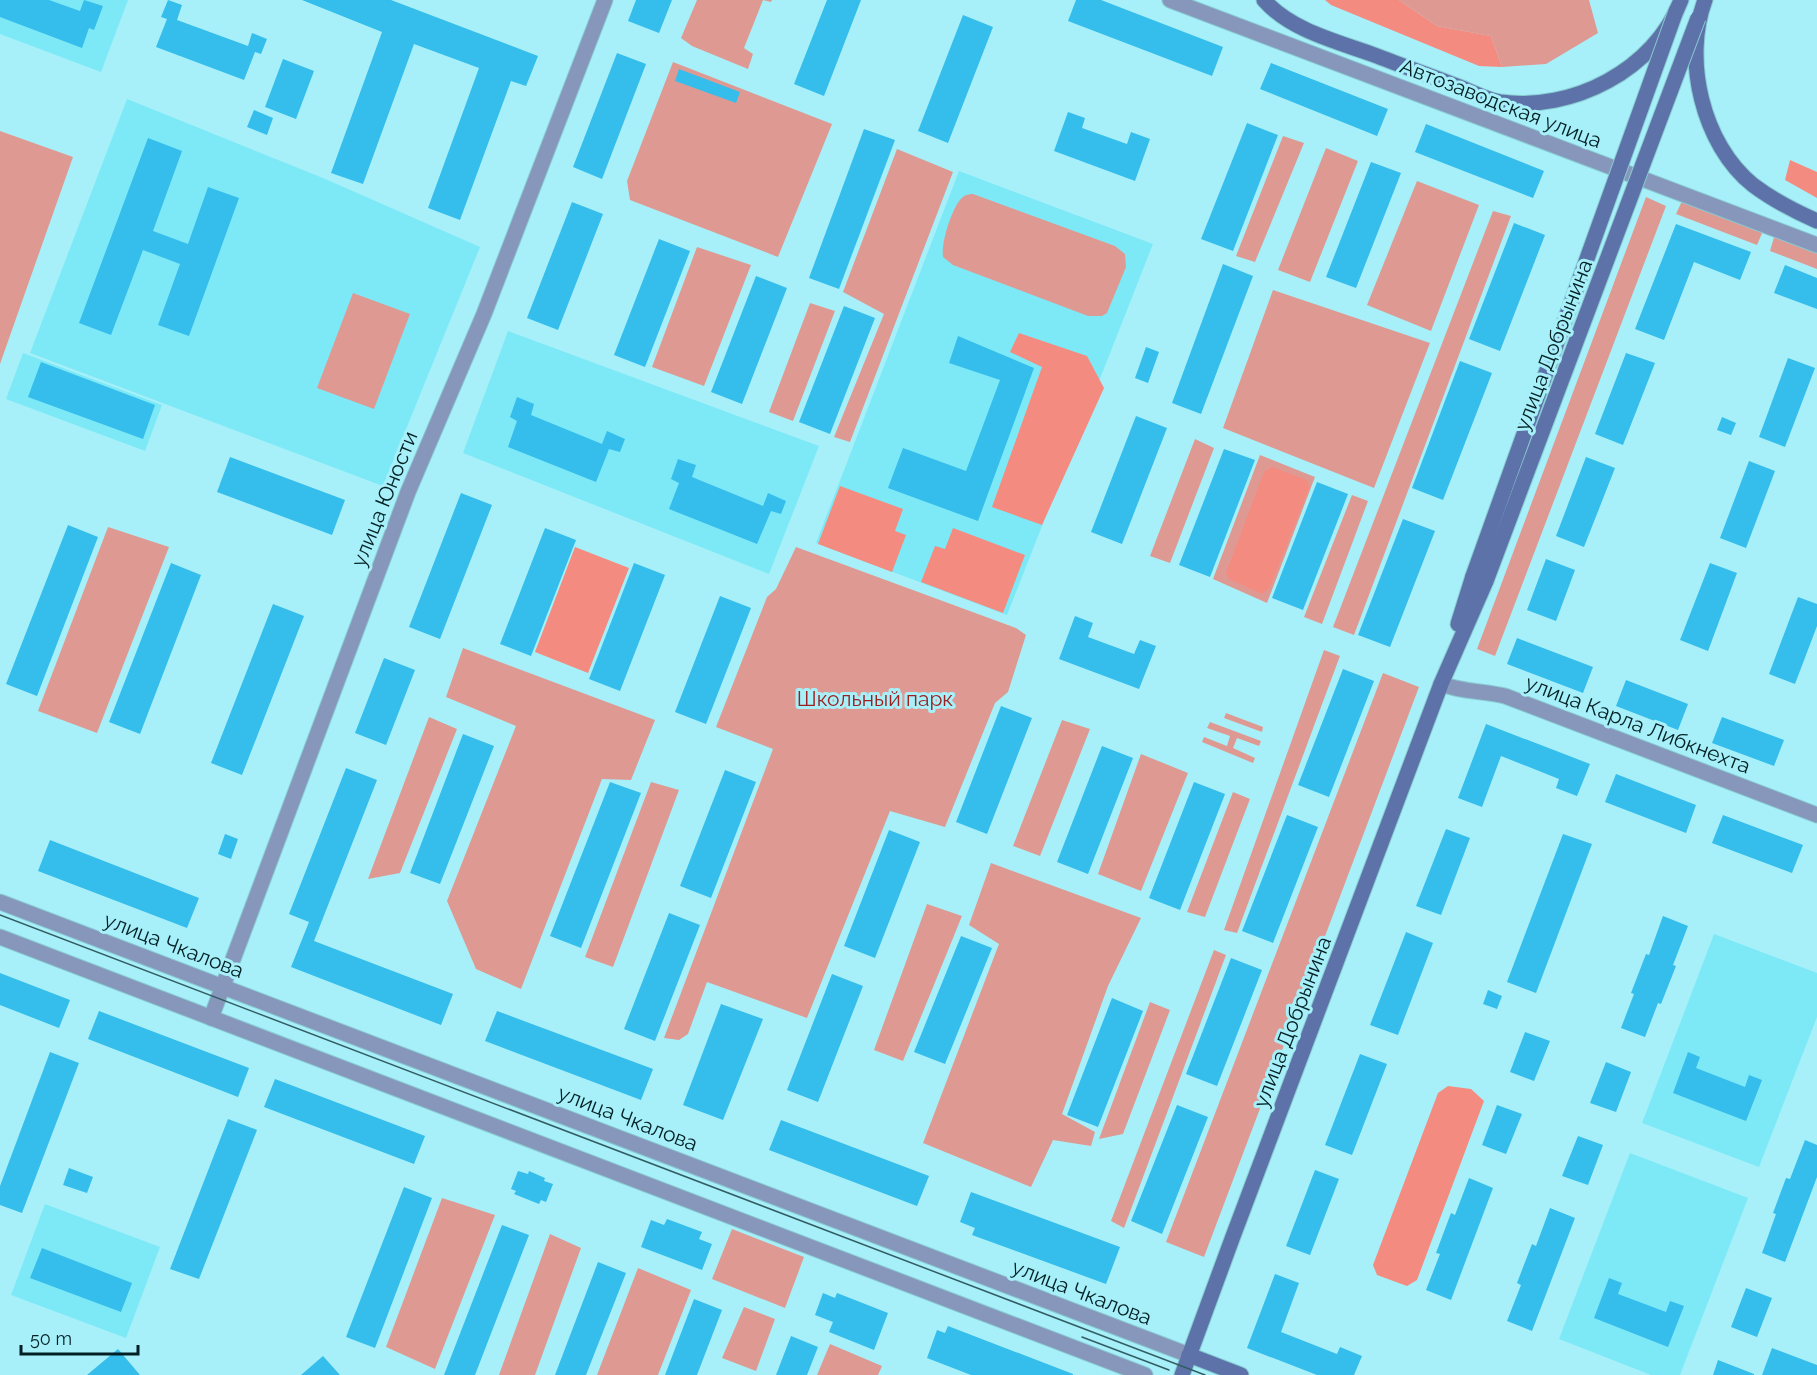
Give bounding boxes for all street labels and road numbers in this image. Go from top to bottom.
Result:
street label: Автозаводская улица [1397,53,1605,153]
street label: улица Добрынина [1509,256,1597,434]
street label: улица Юности [345,428,423,570]
street label: улица Карла Либкнехта [1522,669,1754,779]
street label: улица Чкалова [101,907,247,983]
street label: улица Добрынина [1248,933,1336,1111]
street label: улица Чкалова [555,1080,701,1156]
street label: улица Чкалова [1009,1254,1155,1330]

